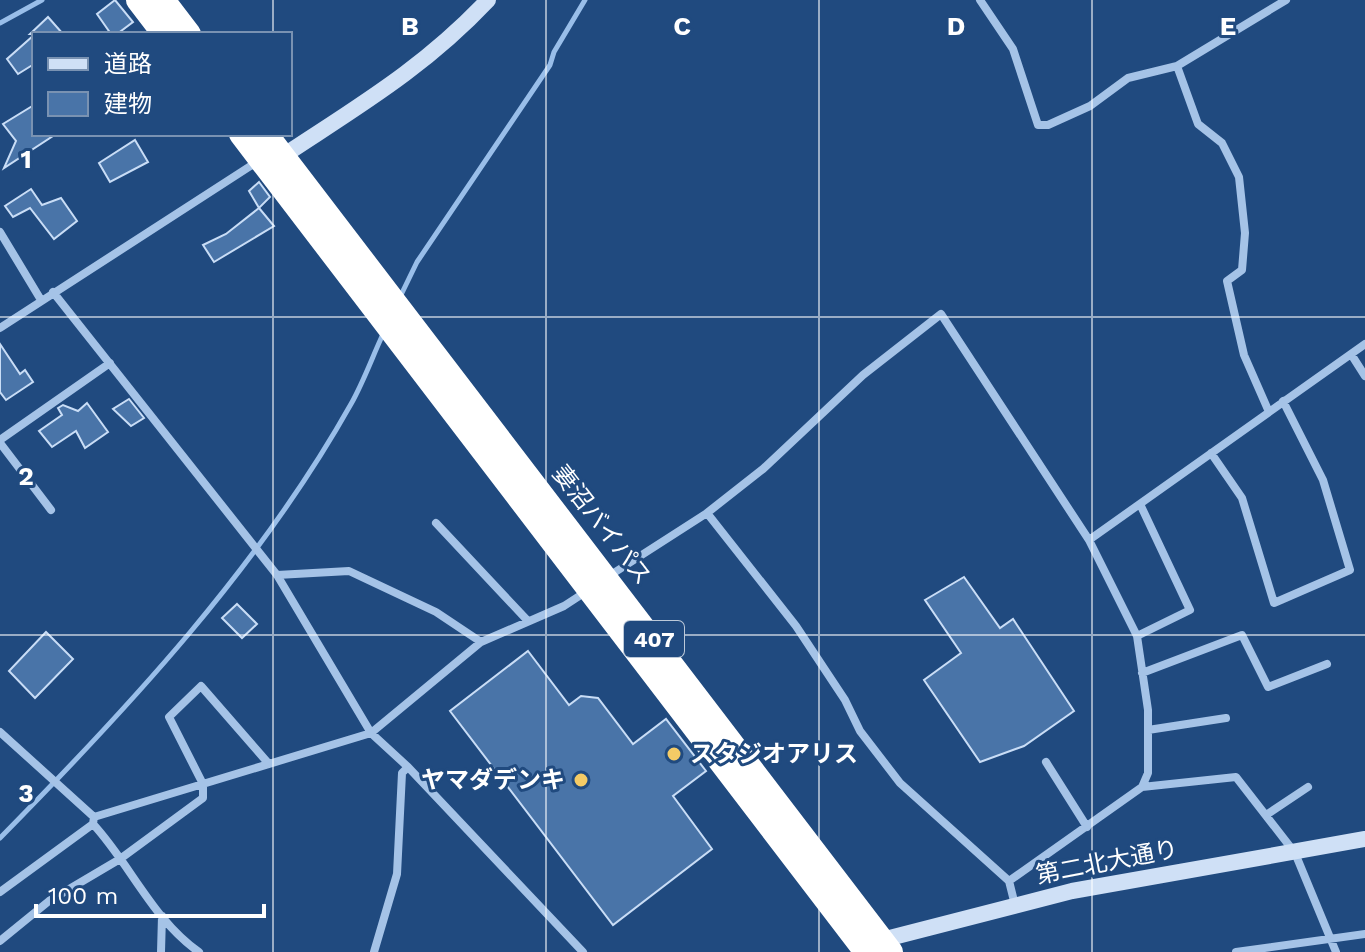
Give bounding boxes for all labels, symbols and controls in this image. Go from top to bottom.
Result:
text: B [401,11,419,41]
text: C [673,11,691,41]
text: D [947,11,965,41]
text: E [1220,11,1236,41]
legend [32,32,292,136]
text: 道路 [104,50,152,78]
text: 建物 [104,90,152,118]
text: 1 [20,144,32,174]
street label: 妻沼バイパス [547,460,657,590]
text: 2 [18,461,34,491]
road number: 407 [624,621,684,657]
place label: スタジオアリス [690,740,858,768]
marker: スタジオアリス [665,745,683,763]
place label: ヤマダデンキ [421,766,565,794]
marker: ヤマダデンキ [572,771,590,789]
text: 3 [18,778,34,808]
street label: 第二北大通り [1034,835,1180,889]
scale bar [36,868,264,918]
text: 100 m [48,882,118,910]

